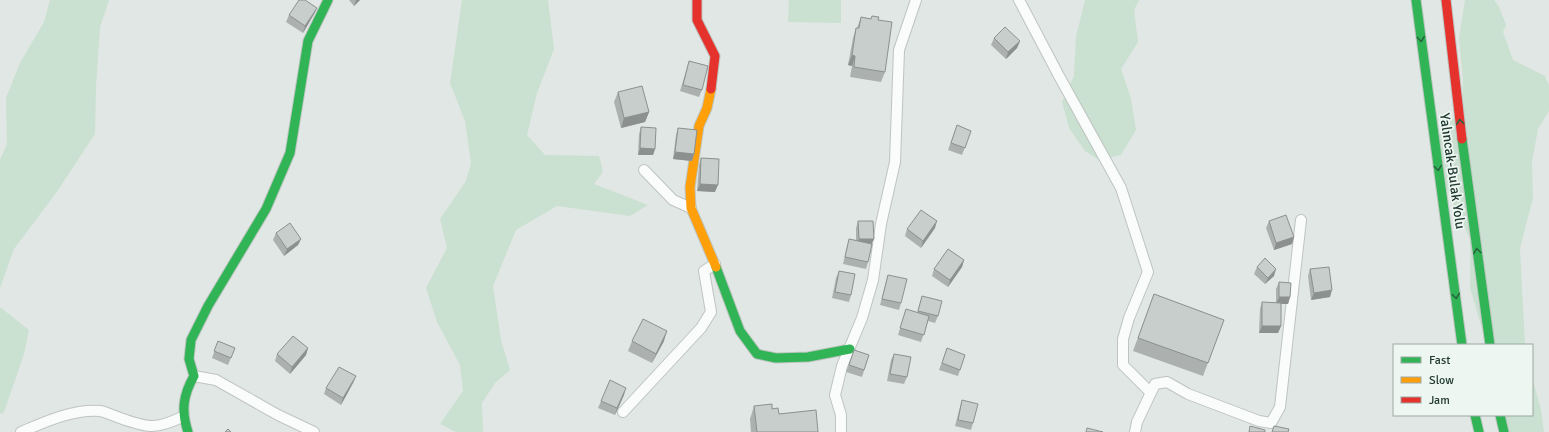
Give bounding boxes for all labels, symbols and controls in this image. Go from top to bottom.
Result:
one-way arrow [1416,36,1425,42]
street label: Yalıncak-Bulak Yolu [1436,112,1469,230]
one-way arrow [1456,119,1465,125]
one-way arrow [1433,165,1442,171]
one-way arrow [1473,248,1482,254]
one-way arrow [1451,293,1460,299]
legend [1393,344,1533,416]
text: Fast [1429,353,1450,368]
text: Slow [1429,373,1454,388]
text: Jam [1429,393,1450,408]

